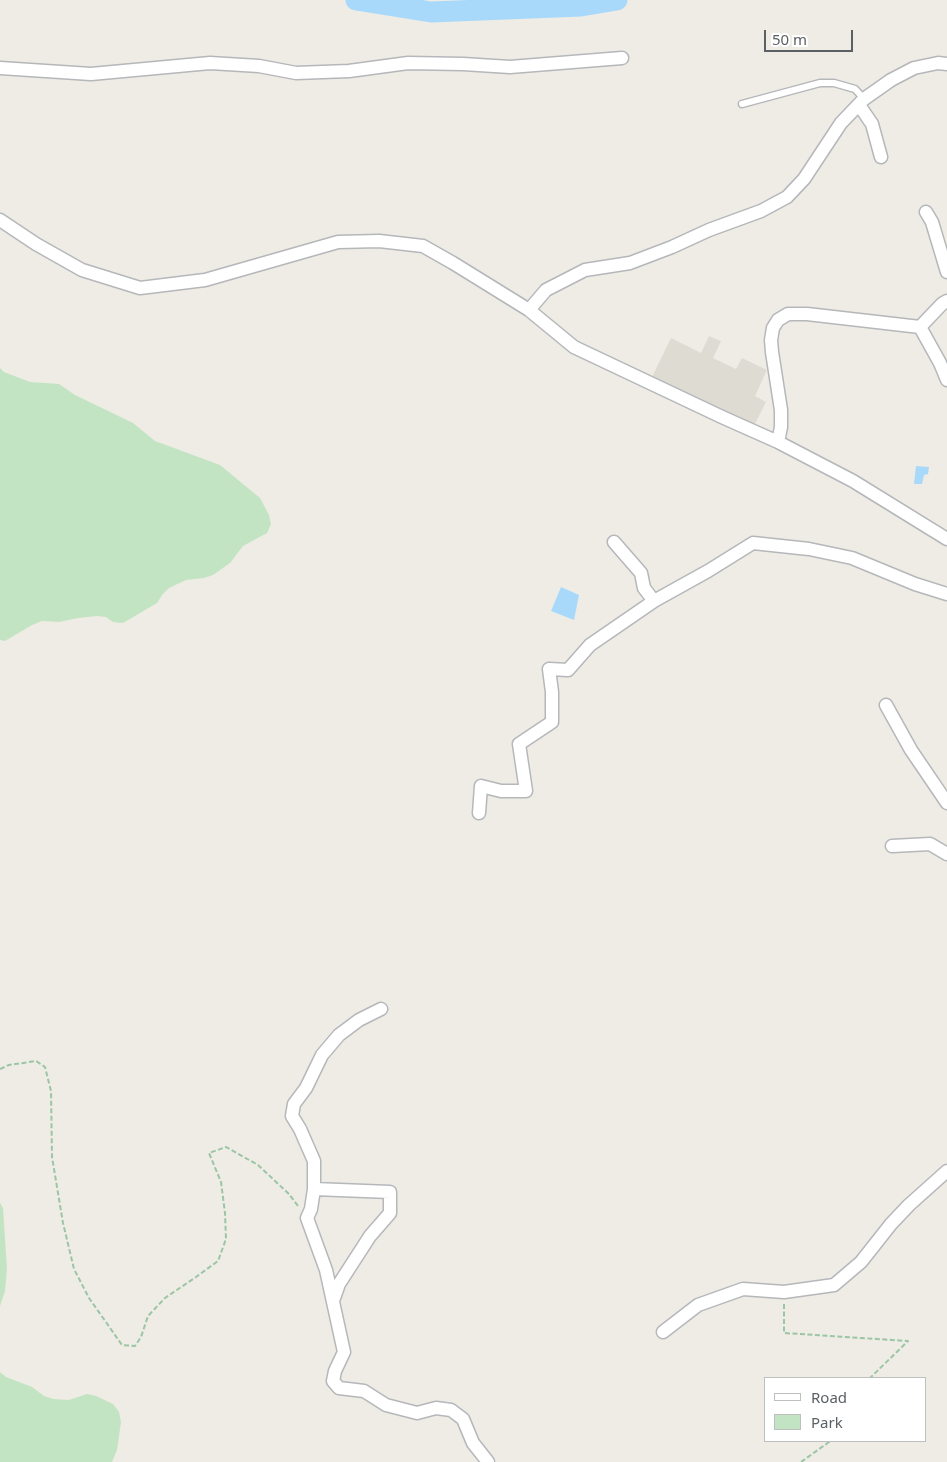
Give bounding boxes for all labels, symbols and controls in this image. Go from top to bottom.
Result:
scale bar [767,20,856,52]
text: 50 m [772,29,807,49]
legend [764,1377,927,1442]
text: Road [811,1387,847,1407]
text: Park [811,1412,843,1432]

